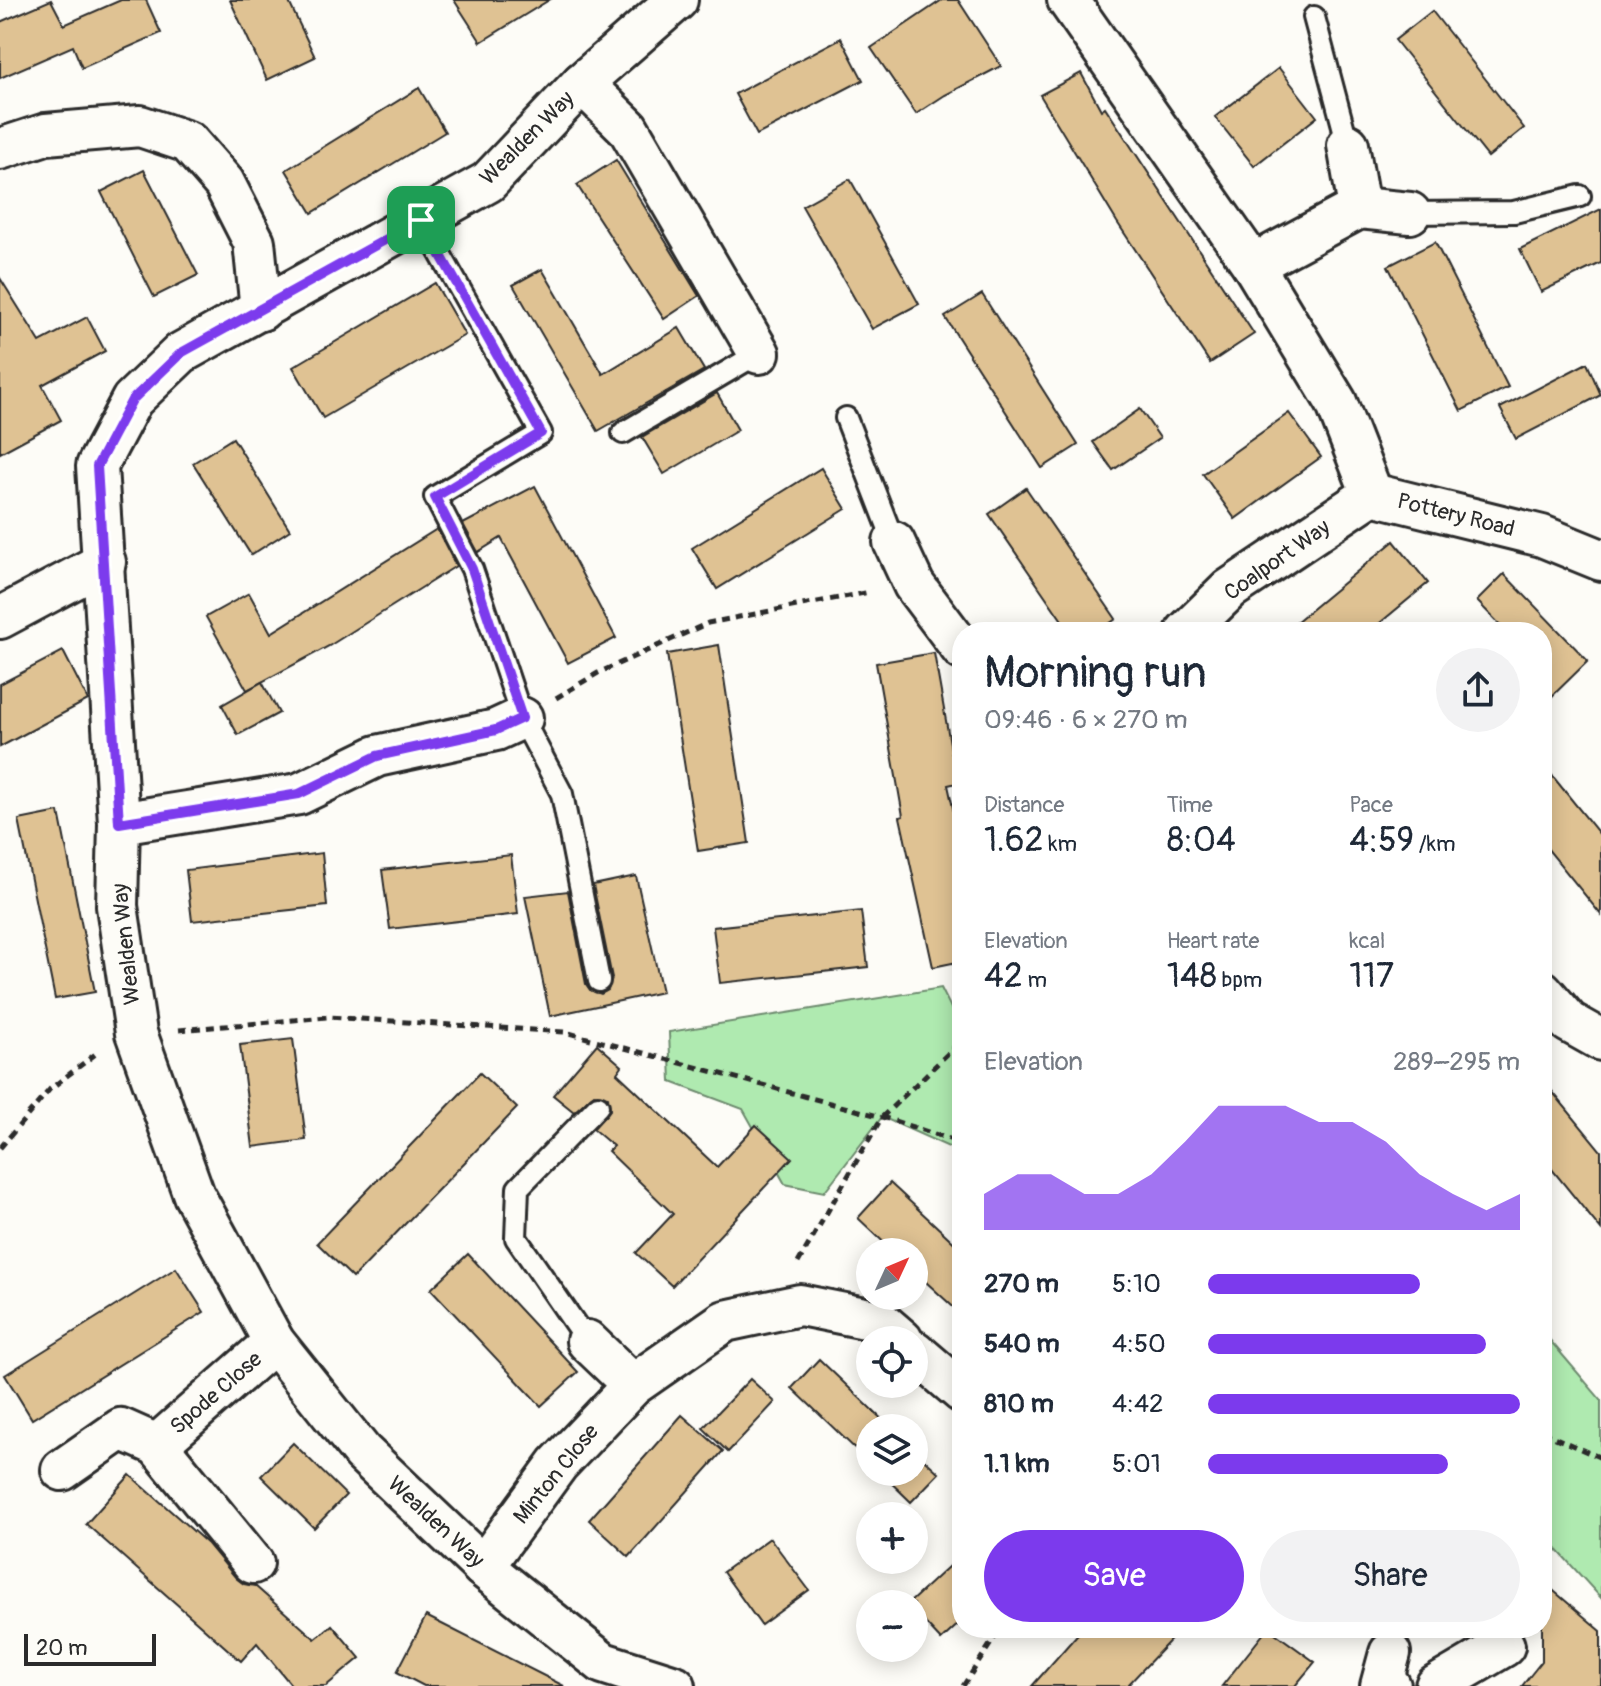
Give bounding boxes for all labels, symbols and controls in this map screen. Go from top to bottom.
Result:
street label: Wealden Way [474,85,580,191]
pin [387,186,455,254]
icon: arrive [399,198,443,242]
street label: Pottery Road [1394,487,1518,543]
street label: Coalport Way [1219,513,1335,607]
text: Morning run [984,646,1207,701]
button: share [1436,648,1520,732]
text: 09:46 · 6 × 270 m [984,704,1187,736]
text: Distance [984,791,1064,819]
text: Time [1167,791,1213,819]
text: Pace [1349,791,1393,819]
text: 1.62 [984,819,1044,862]
text: 8:04 [1167,819,1236,862]
text: 4:59 [1349,819,1414,862]
text: km [1044,830,1077,858]
text: /km [1414,830,1455,858]
street label: Wealden Way [106,882,146,1006]
text: Elevation [984,927,1068,955]
text: Heart rate [1167,927,1259,955]
text: kcal [1349,927,1385,955]
text: 42 [984,955,1023,998]
text: 148 [1167,955,1217,998]
text: 117 [1349,955,1394,998]
text: m [1023,966,1047,994]
text: bpm [1217,966,1262,994]
text: Elevation [984,1046,1083,1078]
text: 289–295 m [1393,1046,1520,1078]
north arrow [856,1238,928,1310]
map controls [856,1238,928,1662]
text: 270 m [984,1268,1059,1300]
text: 5:10 [1112,1268,1161,1300]
button: locate [856,1326,928,1398]
text: 540 m [984,1328,1060,1360]
text: 4:50 [1112,1328,1166,1360]
street label: Spode Close [164,1345,268,1441]
text: 810 m [984,1388,1054,1420]
text: 4:42 [1112,1388,1164,1420]
button: layers [856,1414,928,1486]
street label: Minton Close [507,1418,605,1530]
text: 1.1 km [984,1448,1050,1480]
text: 5:01 [1112,1448,1161,1480]
street label: Wealden Way [382,1470,490,1574]
button: + [856,1502,928,1574]
button: Save [984,1530,1244,1622]
button: Share [1260,1530,1520,1622]
button: − [856,1590,928,1662]
scale bar [24,1630,156,1666]
text: 20 m [36,1634,88,1662]

